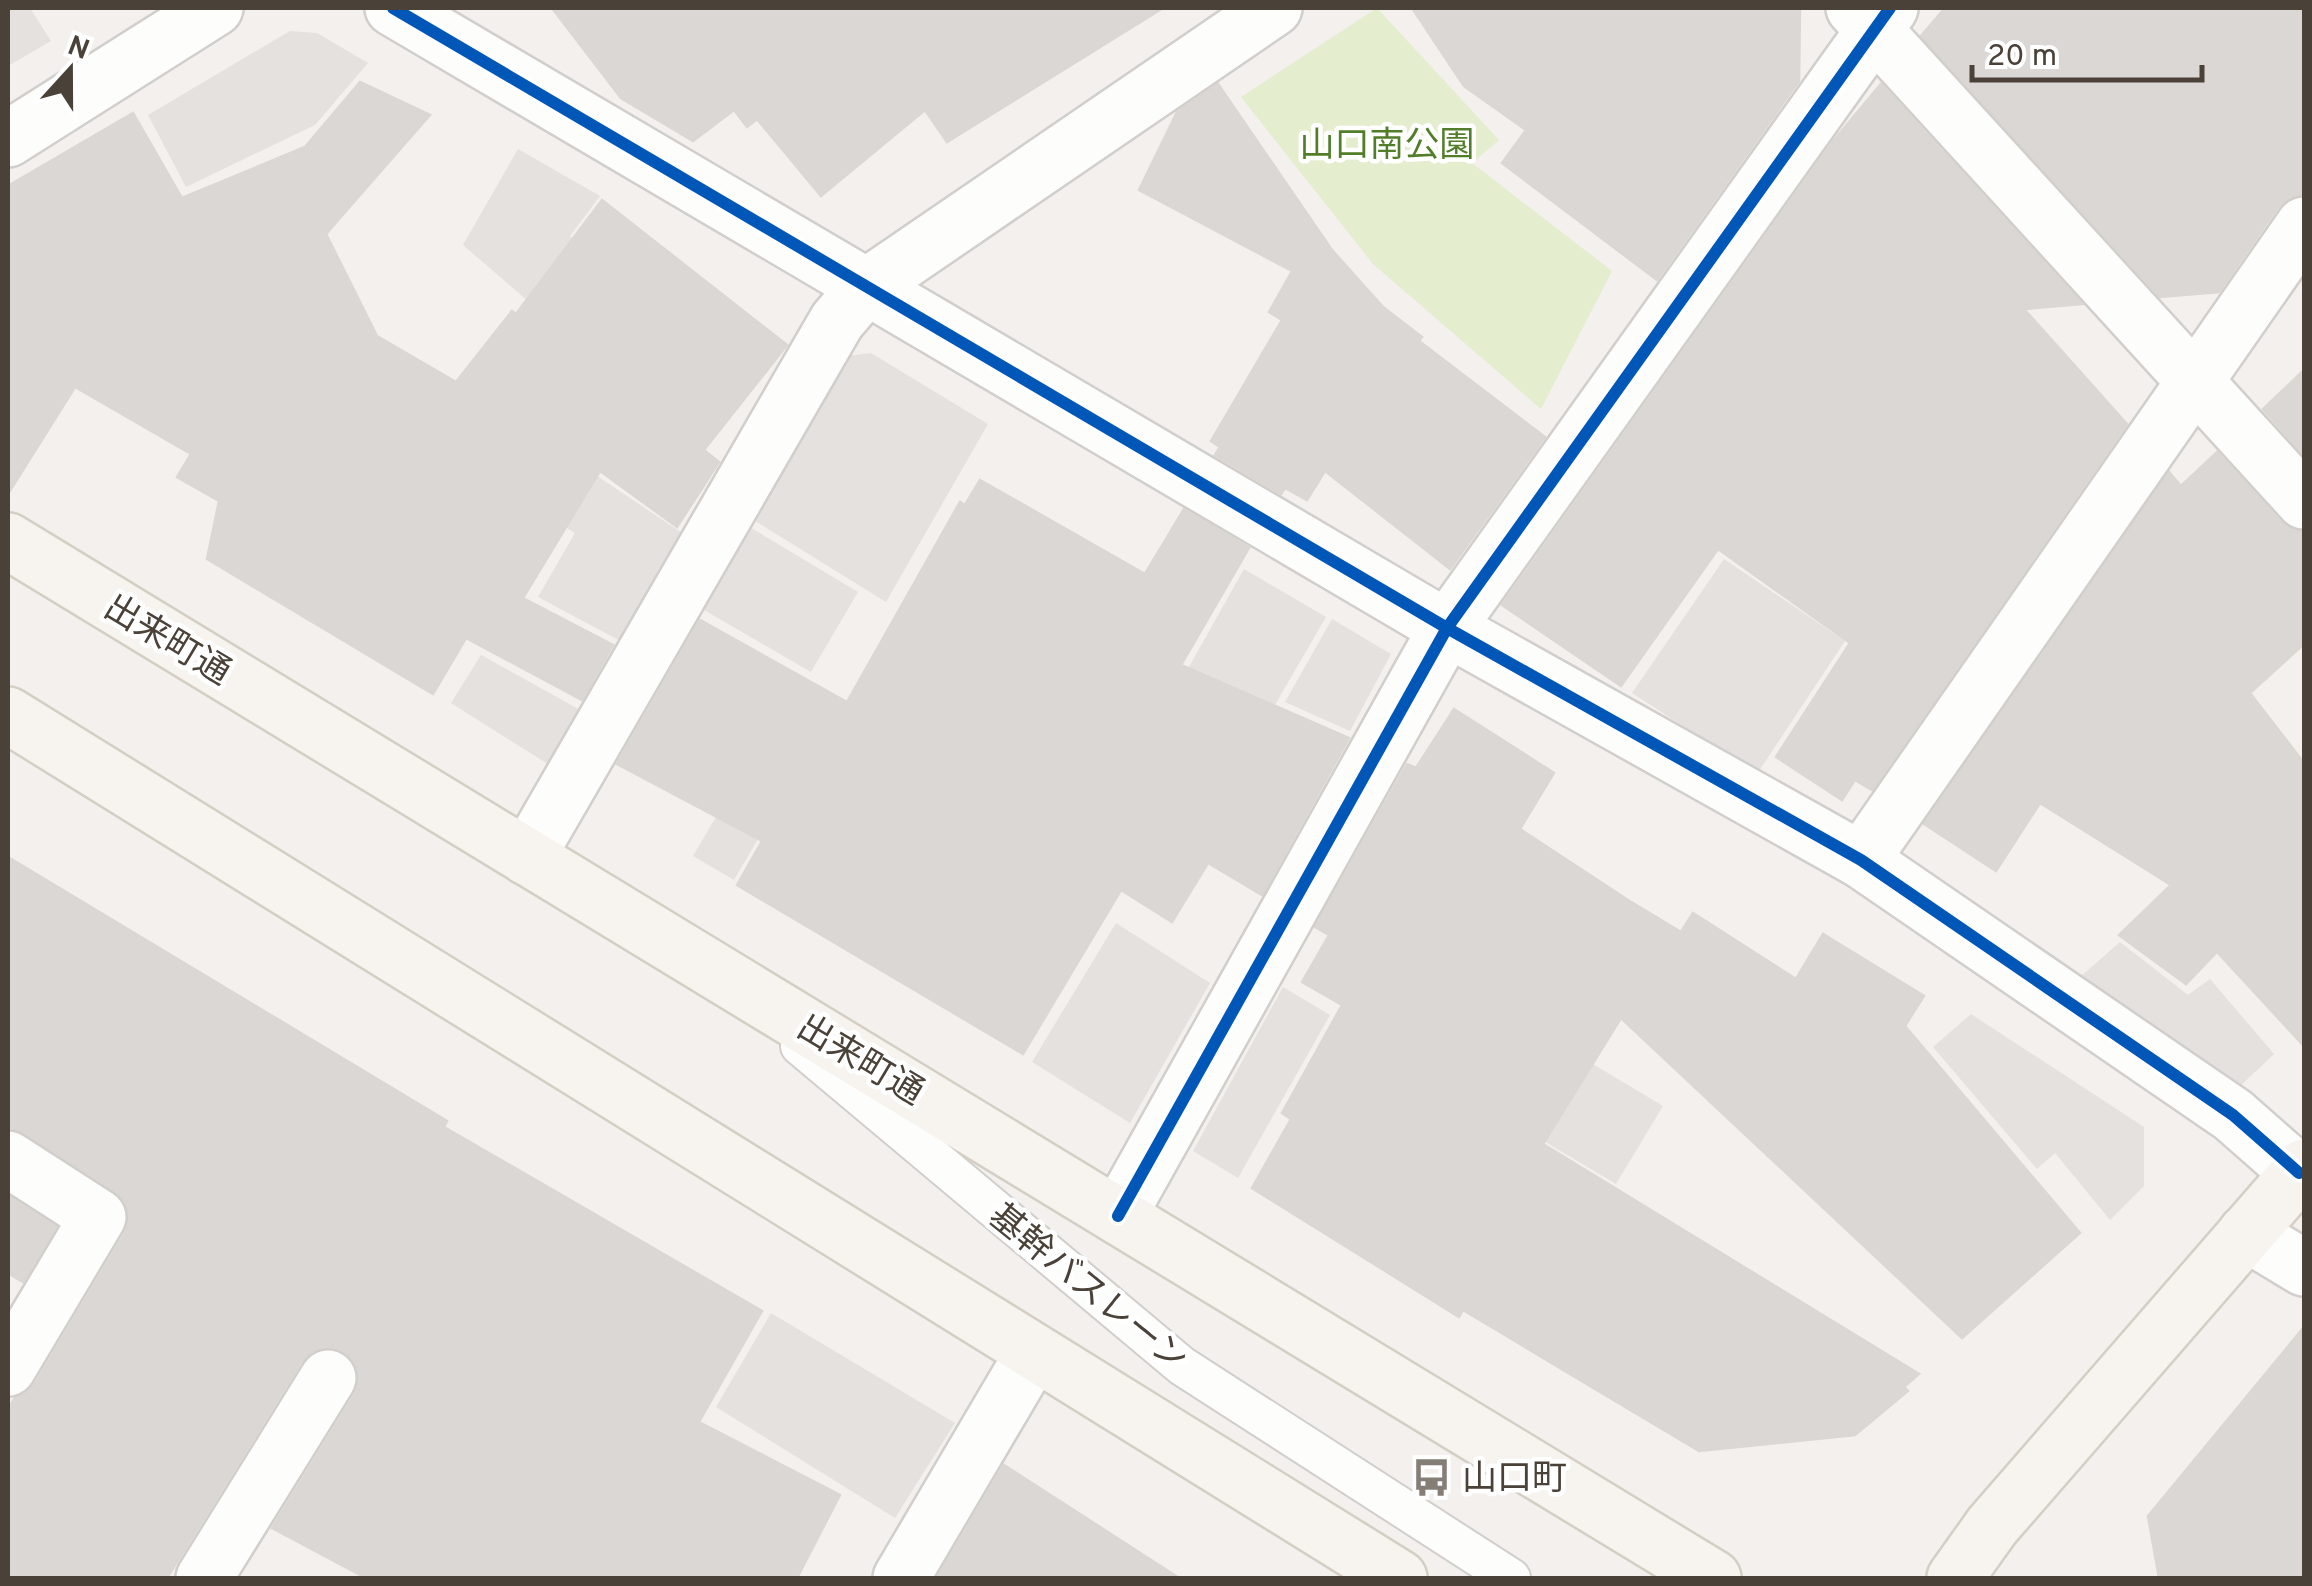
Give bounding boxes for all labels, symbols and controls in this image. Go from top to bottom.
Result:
north arrow [20,20,120,120]
scale bar [1972,20,2202,82]
text: N [62,29,94,70]
text: 20 m [1987,39,2057,76]
park label: 山口南公園 [1299,125,1475,169]
street label: 出来町通 [95,587,238,696]
street label: 出来町通 [788,1007,931,1116]
street label: 基幹バスレーン [979,1196,1195,1383]
bus stop icon: 山口町 [1411,1456,1453,1498]
place label: 山口町 [1462,1458,1567,1502]

